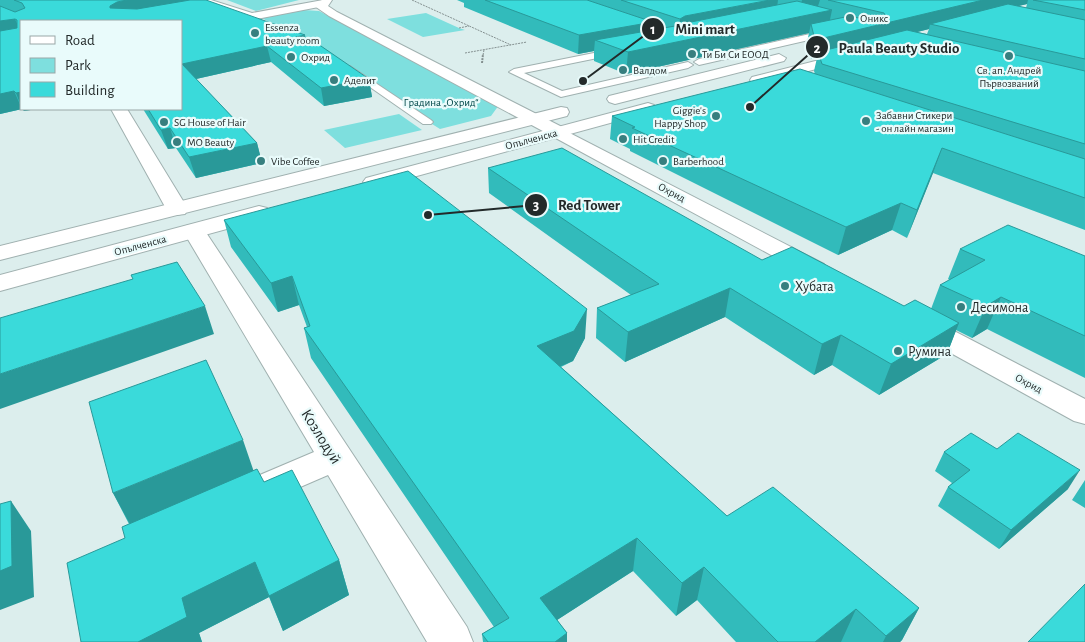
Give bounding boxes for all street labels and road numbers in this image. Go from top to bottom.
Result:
street label: Опълченска [504,127,558,152]
street label: Охрид [656,181,688,204]
street label: Опълченска [113,233,167,258]
street label: Охрид [1013,372,1045,395]
street label: Козлодуй [297,406,344,467]

